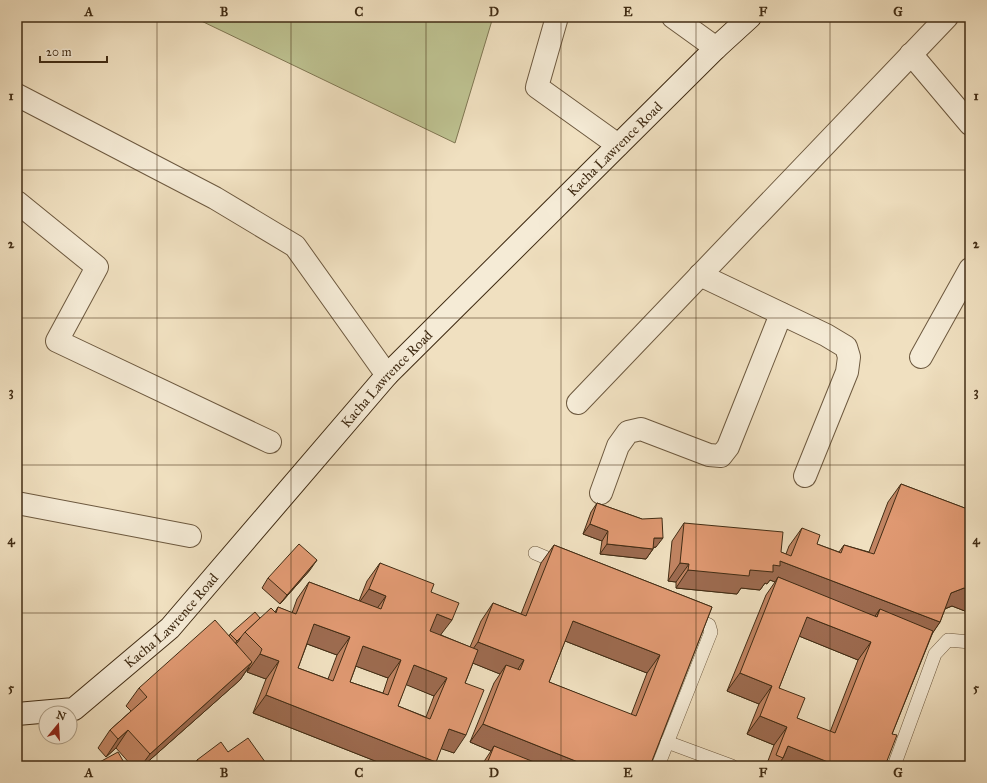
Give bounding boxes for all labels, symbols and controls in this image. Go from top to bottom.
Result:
text: A [84,4,94,20]
text: B [220,4,229,20]
text: C [355,4,364,20]
text: D [489,4,499,20]
text: E [623,4,633,20]
text: F [759,4,768,20]
text: G [893,4,903,20]
scale bar [40,38,107,64]
text: 20 m [46,45,72,59]
text: 1 [8,88,14,104]
text: 1 [973,88,979,104]
street label: Kacha Lawrence Road [564,98,666,200]
text: 2 [8,236,15,252]
text: 2 [973,236,980,252]
street label: Kacha Lawrence Road [338,327,436,431]
text: 3 [8,384,14,400]
text: 3 [973,384,979,400]
text: 4 [7,532,15,548]
text: 4 [972,532,980,548]
street label: Kacha Lawrence Road [121,570,222,672]
text: 5 [8,680,15,696]
text: 5 [973,680,980,696]
north arrow [38,705,78,745]
text: N [54,708,68,724]
text: A [84,765,94,781]
text: B [220,765,229,781]
text: C [355,765,364,781]
text: D [489,765,499,781]
text: E [623,765,633,781]
text: F [759,765,768,781]
text: G [893,765,903,781]

